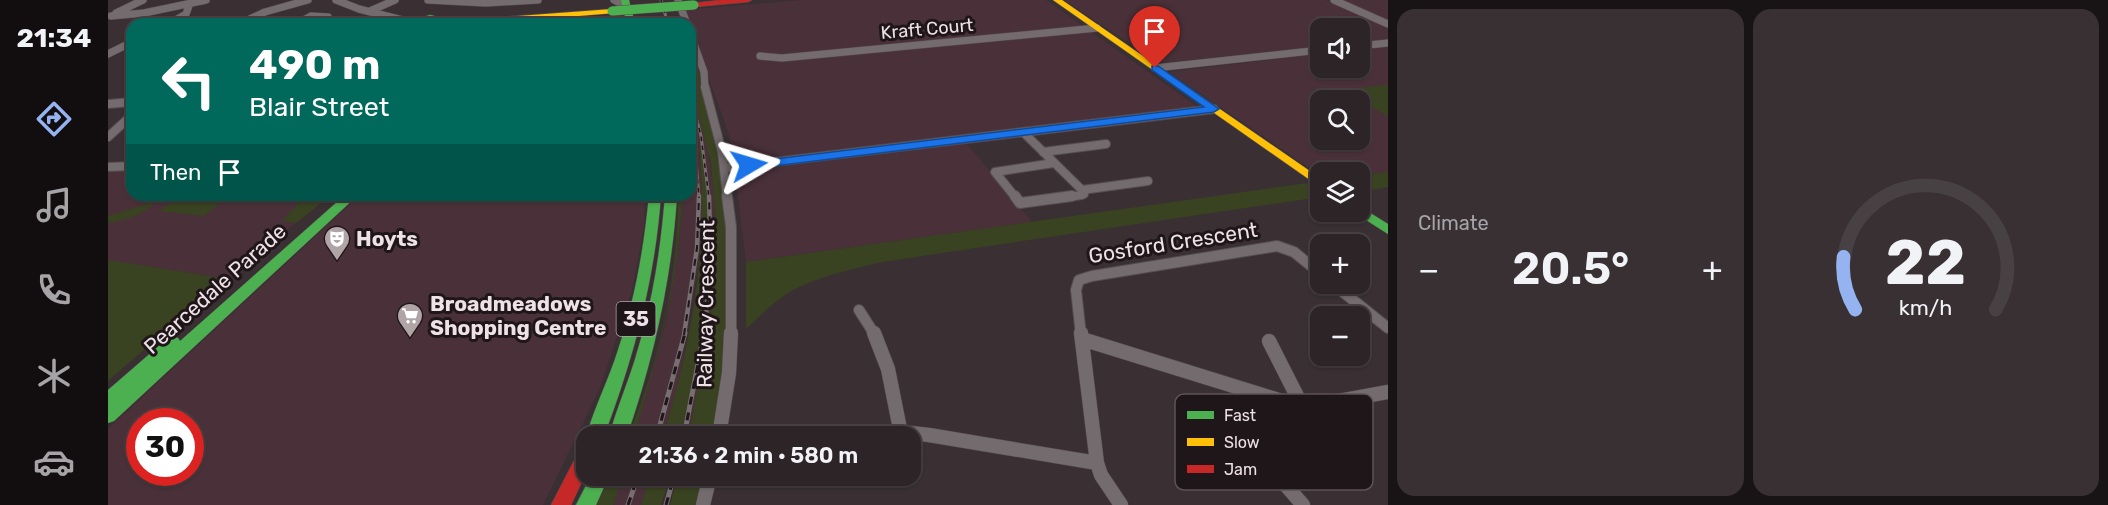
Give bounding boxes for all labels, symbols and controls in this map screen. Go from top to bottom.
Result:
pin [1129,6,1180,68]
street label: Kraft Court [880,14,974,44]
icon: arrive [1138,15,1171,48]
map controls [1310,18,1370,366]
button: sound [1310,18,1370,78]
text: 21:34 [16,22,92,54]
text: 490 m [249,40,380,90]
icon: left [150,42,228,120]
button: search [1310,90,1370,150]
text: Blair Street [249,91,389,123]
icon: directions [33,98,75,140]
position arrow [717,133,781,197]
icon: arrive [213,156,246,189]
text: Then [150,159,201,186]
button: layers [1310,162,1370,222]
icon: music [33,184,75,226]
text: Climate [1418,211,1489,235]
street label: Gosford Crescent [1087,217,1259,268]
street label: Pearcedale Parade [139,218,291,359]
street label: Railway Crescent [692,220,719,388]
theatre icon: Hoyts [322,224,352,262]
place label: Hoyts [356,226,418,251]
text: 22 [1885,226,1966,300]
button: + [1310,234,1370,294]
text: 20.5° [1512,242,1629,295]
text: − [1418,250,1439,289]
text: + [1702,250,1723,289]
icon: phone [33,269,75,311]
place label: Broadmeadows Shopping Centre [430,291,607,340]
text: km/h [1899,295,1953,320]
supermarket icon: Broadmeadows Shopping Centre [395,301,425,339]
road number: 35 [616,302,656,336]
button: − [1310,306,1370,366]
icon: climate [33,355,75,397]
legend [1175,394,1373,490]
text: Fast [1224,406,1256,425]
speed limit sign: 30 [126,408,204,486]
text: Slow [1224,433,1260,452]
icon: car [33,441,75,483]
text: 21:36 · 2 min · 580 m [639,442,858,469]
text: Jam [1224,460,1257,479]

